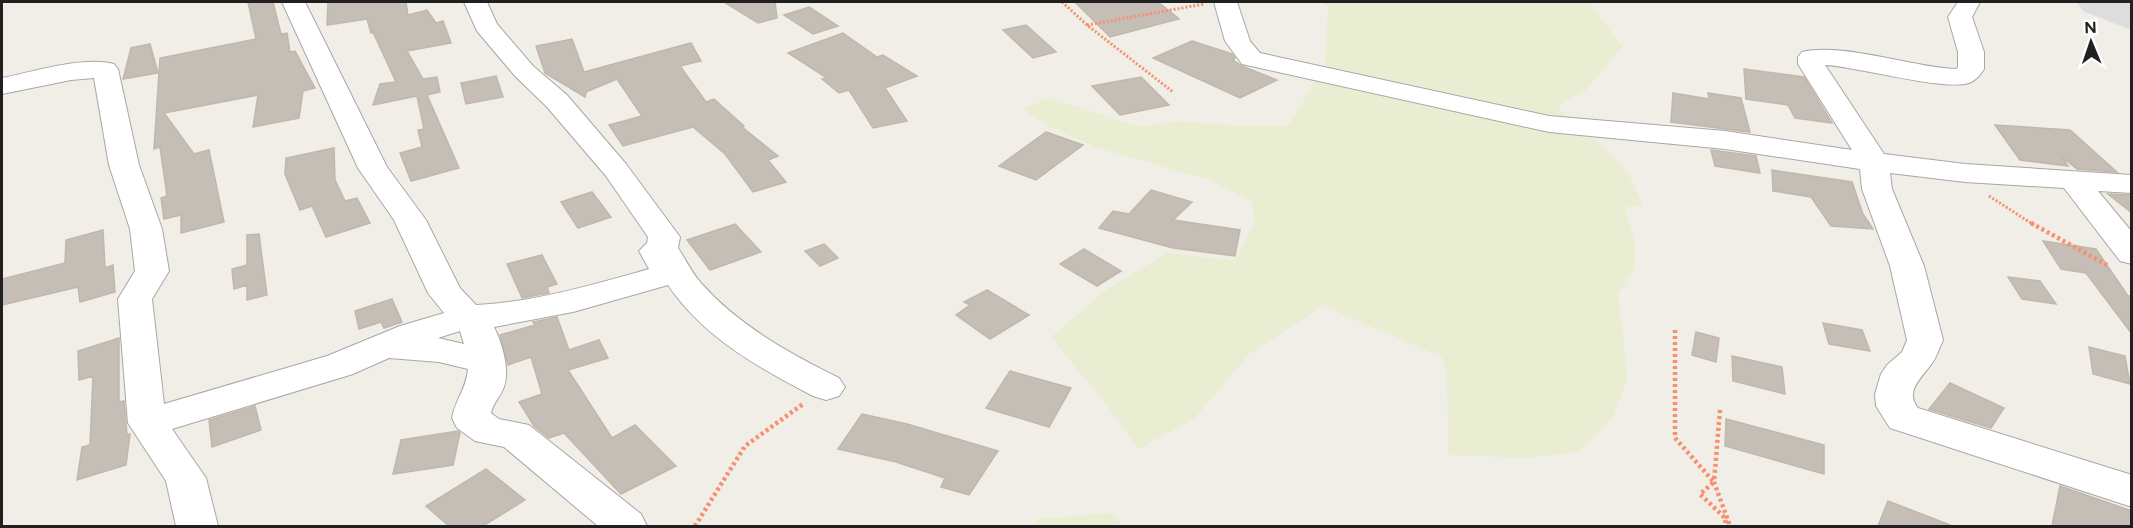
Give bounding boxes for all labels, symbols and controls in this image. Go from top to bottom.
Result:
north arrow [2061,12,2121,72]
text: N [2084,18,2097,37]

